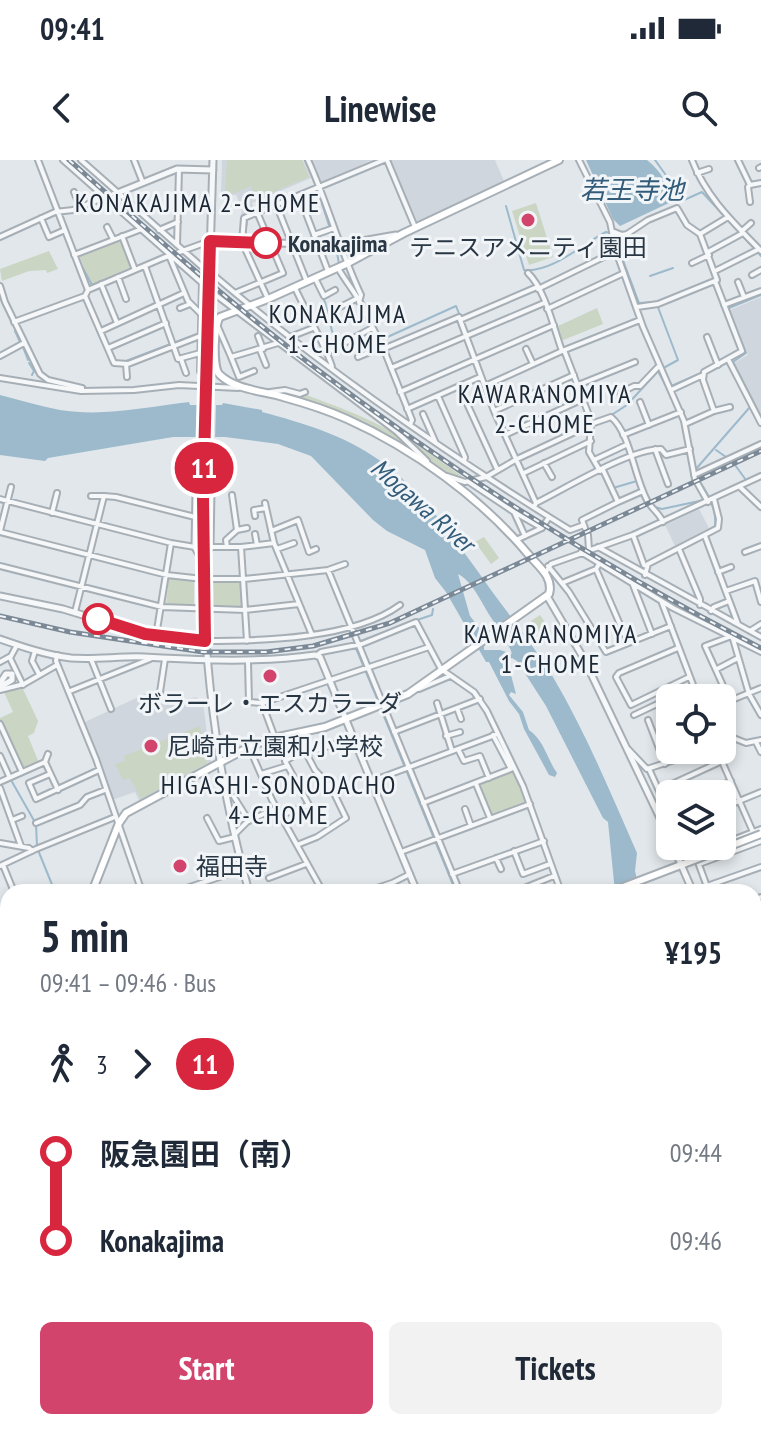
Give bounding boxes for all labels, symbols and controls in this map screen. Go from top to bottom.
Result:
text: 09:41 [40,9,105,48]
text: Linewise [324,85,437,132]
icon: back [40,86,84,130]
icon: search [677,86,721,130]
water label: 若王寺池 [580,173,687,206]
district label: KONAKAJIMA 2-CHOME [75,186,321,219]
marker: テニスアメニティ園田 [519,211,537,229]
marker: Konakajima [251,228,281,258]
place label: Konakajima [288,228,387,259]
place label: テニスアメニティ園田 [409,232,647,263]
district label: KONAKAJIMA 1-CHOME [269,297,407,360]
district label: KAWARANOMIYA 2-CHOME [458,377,632,440]
line badge: 11 [168,442,240,494]
text: 11 [191,449,217,486]
water label: Mogawa River [364,451,485,562]
unlabelled marker [83,604,113,634]
district label: KAWARANOMIYA 1-CHOME [464,617,638,680]
marker: ボラーレ・エスカラーダ [261,667,279,685]
map controls [656,684,736,860]
button: locate [656,684,736,764]
place label: ボラーレ・エスカラーダ [138,688,402,719]
place label: 尼崎市立園和小学校 [167,731,383,762]
marker: 尼崎市立園和小学校 [142,737,160,755]
district label: HIGASHI-SONODACHO 4-CHOME [161,768,397,831]
button: layers [656,780,736,860]
place label: 福田寺 [196,851,268,882]
marker: 福田寺 [171,857,189,875]
text: 5 min [40,907,129,964]
text: ¥195 [665,933,722,972]
text: 09:41 – 09:46 · Bus [40,966,216,999]
icon: walk [40,1042,84,1086]
icon: forward [120,1042,164,1086]
text: 11 [192,1045,218,1082]
text: 3 [96,1048,108,1081]
text: 阪急園田（南） [100,1134,310,1173]
text: 09:44 [670,1136,722,1169]
text: Konakajima [100,1221,224,1260]
text: 09:46 [670,1224,722,1257]
button: Start [40,1322,373,1414]
button: Tickets [389,1322,722,1414]

